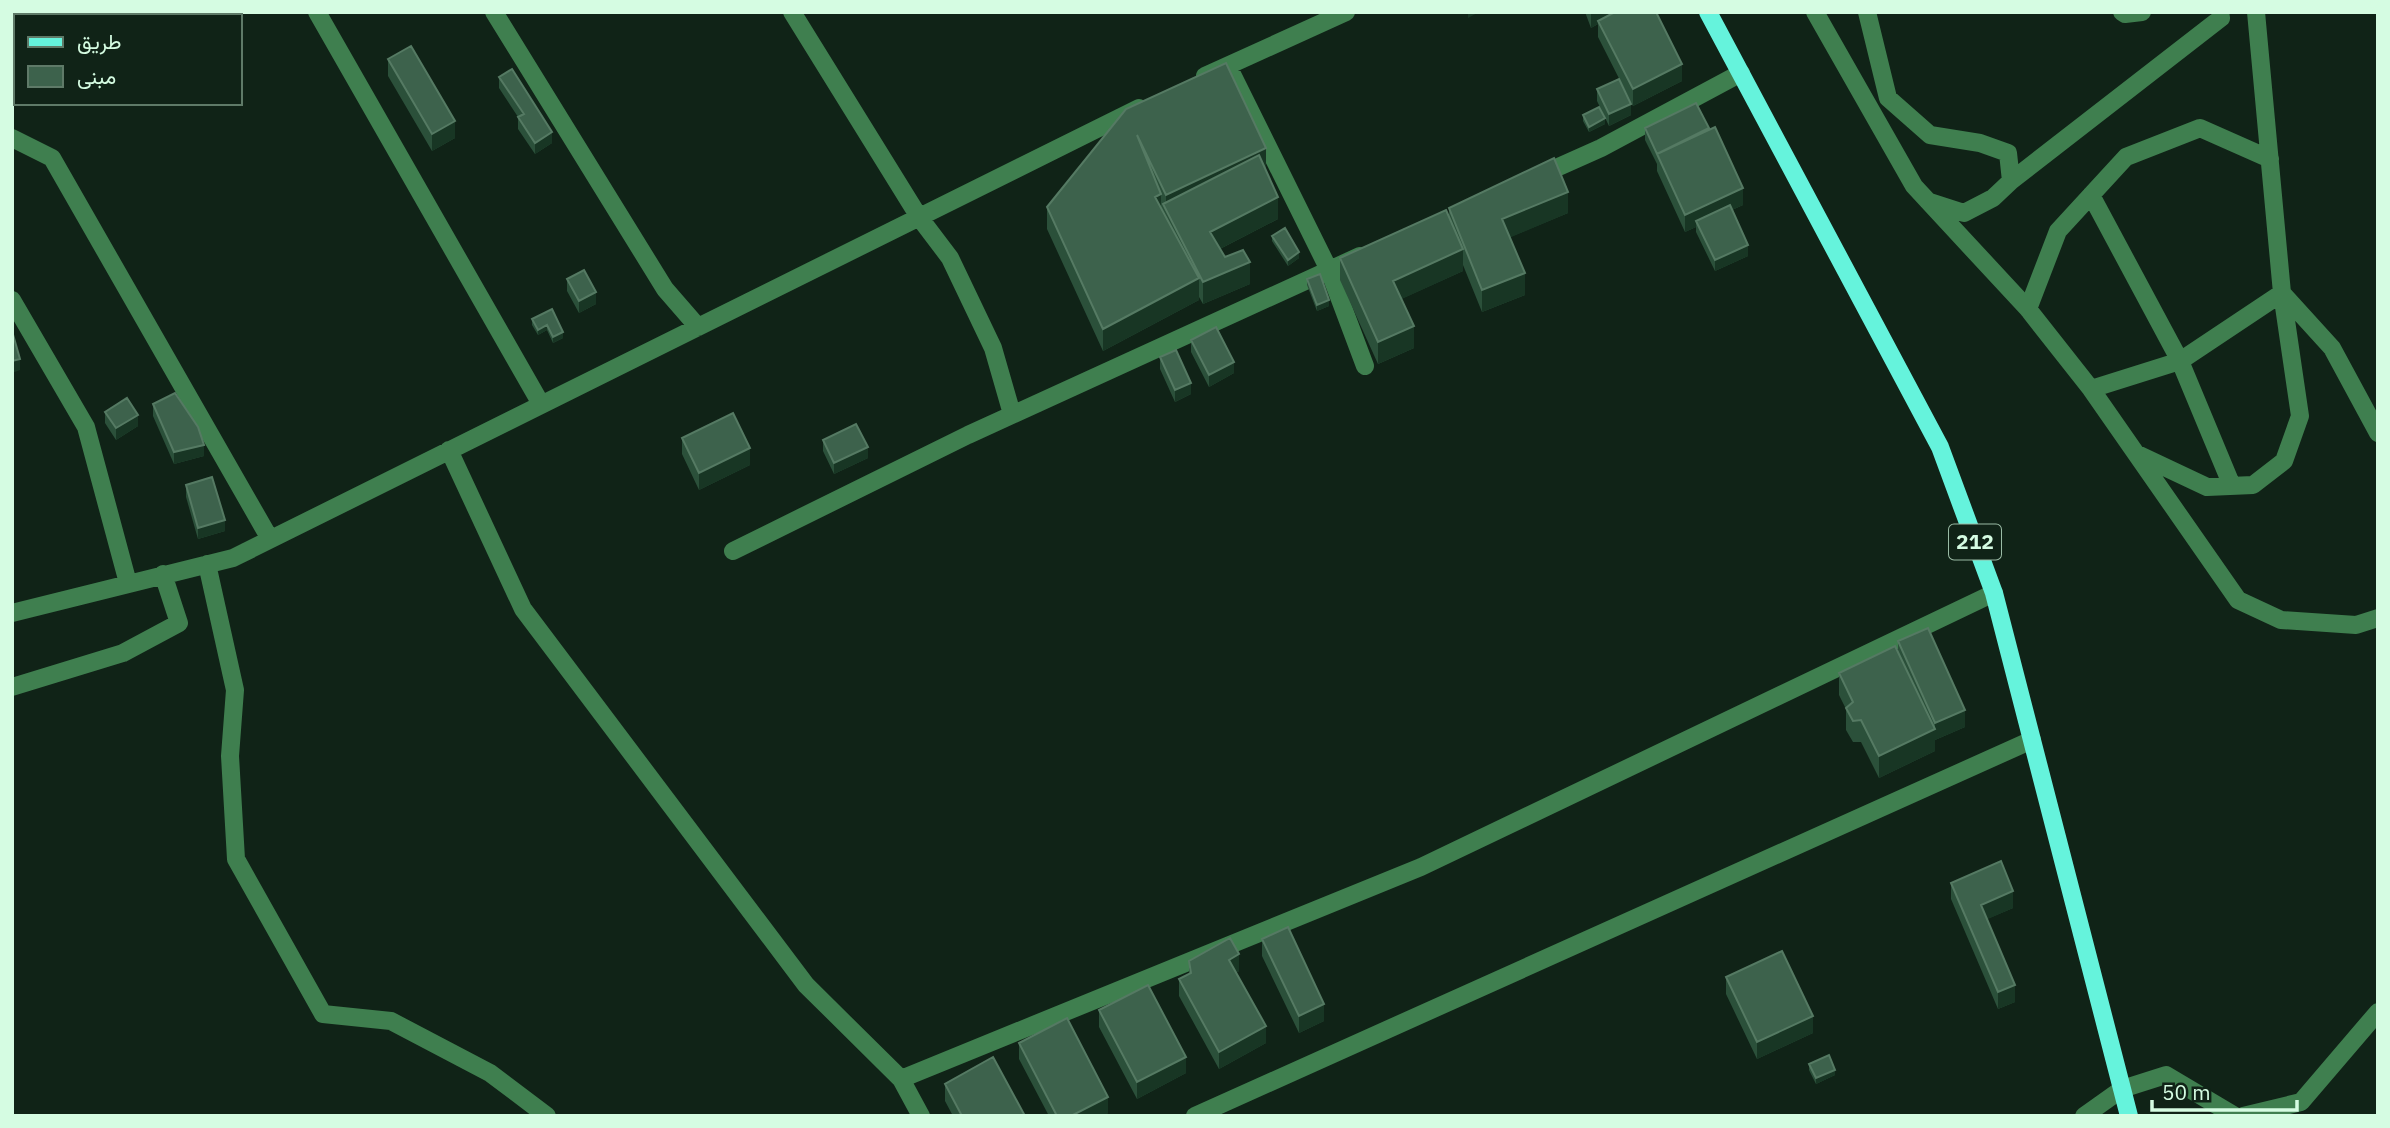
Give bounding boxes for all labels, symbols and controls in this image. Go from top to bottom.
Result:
legend [14,14,242,105]
text: طريق [77,27,122,55]
text: مبنى [77,62,116,90]
road number: 212 [1949,524,2001,560]
scale bar [2152,1068,2297,1112]
text: 50 m [2162,1078,2211,1106]

